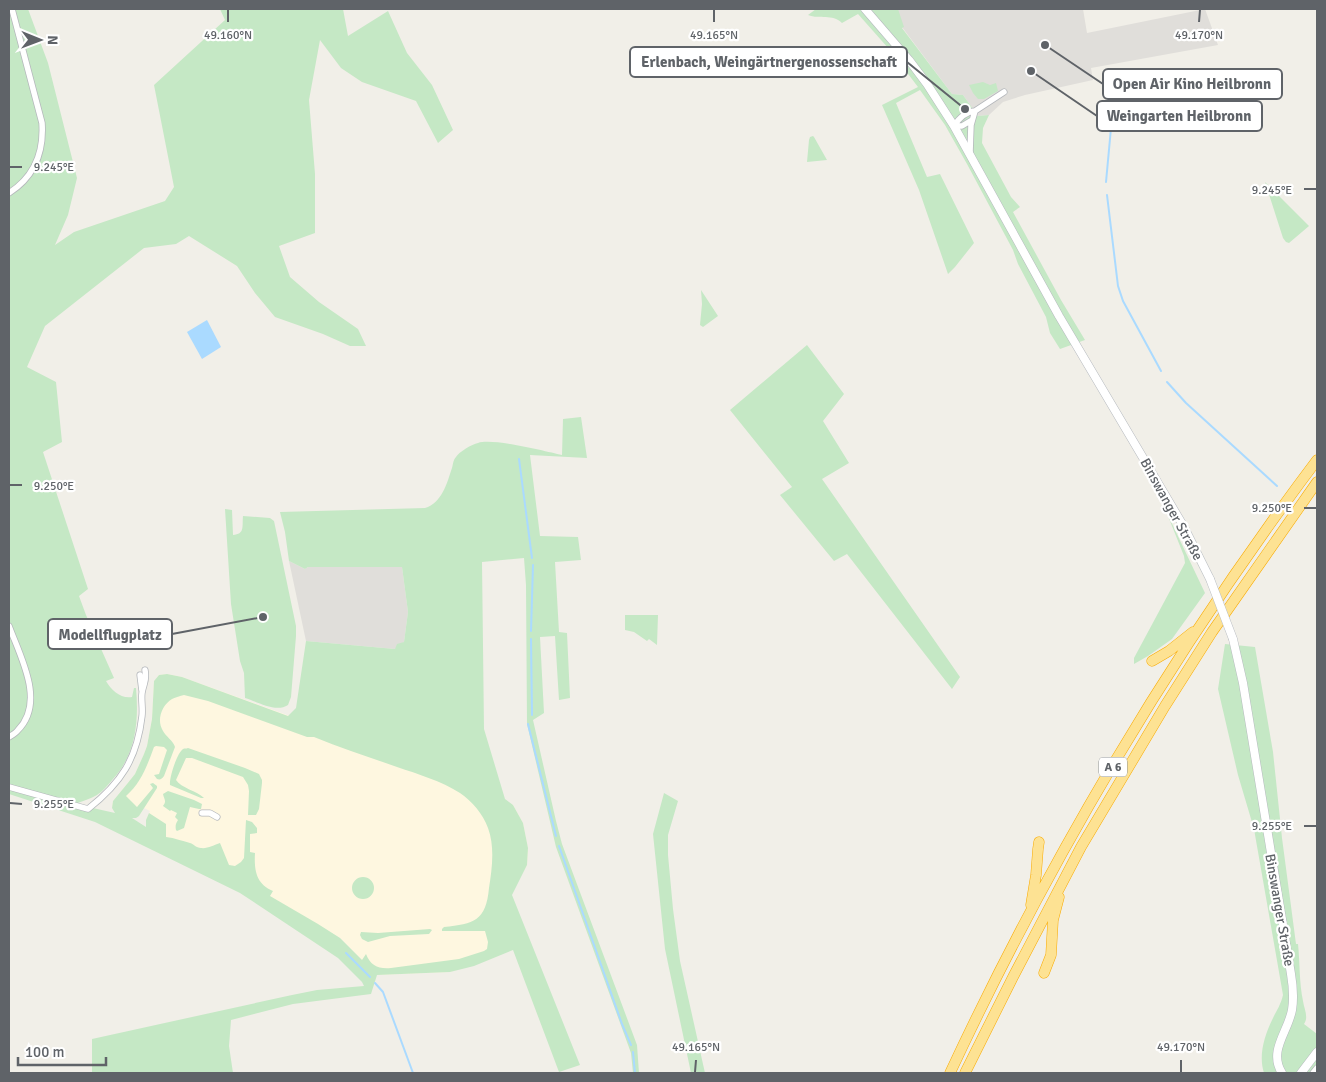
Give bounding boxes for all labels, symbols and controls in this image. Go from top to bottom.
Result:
north arrow [15,15,65,65]
text: 49.160°N [204,28,252,43]
text: 49.165°N [690,28,738,43]
text: 49.170°N [1175,28,1223,43]
text: N [44,35,61,45]
callout: Erlenbach, Weingärtnergenossenschaft [630,47,907,77]
text: Erlenbach, Weingärtnergenossenschaft [641,53,898,71]
callout: Open Air Kino Heilbronn [1103,69,1282,99]
text: Open Air Kino Heilbronn [1113,75,1271,93]
callout: Weingarten Heilbronn [1097,101,1262,131]
text: Weingarten Heilbronn [1107,107,1251,125]
text: 9.245°E [34,160,74,175]
text: 9.245°E [1252,183,1292,198]
street label: Binswanger Straße [1136,455,1207,563]
text: 9.250°E [34,479,74,494]
text: 9.250°E [1252,501,1292,516]
callout: Modellflugplatz [48,619,172,649]
text: Modellflugplatz [58,626,162,644]
road number: A 6 [1099,758,1127,776]
text: 9.255°E [34,797,74,812]
text: 9.255°E [1252,819,1292,834]
street label: Binswanger Straße [1261,852,1298,968]
scale bar [18,1034,105,1066]
text: 49.165°N [672,1040,720,1055]
text: 49.170°N [1157,1040,1205,1055]
text: 100 m [25,1043,65,1061]

